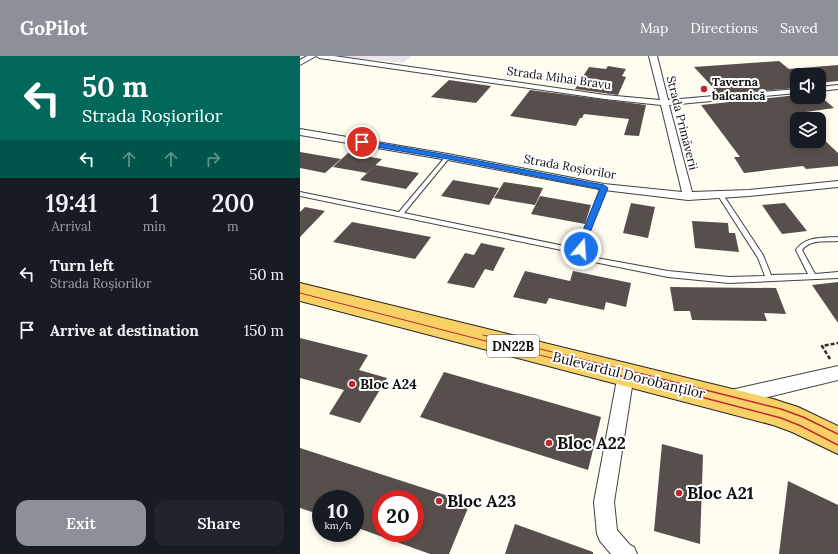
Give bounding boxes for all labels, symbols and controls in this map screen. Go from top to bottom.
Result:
text: GoPilot [20,16,88,40]
text: Map [640,19,668,37]
text: Directions [690,19,758,37]
text: Saved [780,19,818,37]
street label: Strada Mihai Bravu [506,63,612,92]
map controls [790,68,826,148]
button: sound [790,68,826,104]
text: 50 m [82,69,148,105]
icon: left [16,72,68,124]
street label: Strada Primăverii [664,74,701,171]
place label: Taverna balcanică [711,74,766,103]
marker: Taverna balcanică [699,84,709,94]
text: Strada Roșiorilor [82,104,223,127]
button: layers [790,112,826,148]
pin [345,125,379,159]
icon: arrive [351,131,373,153]
icon: left [76,148,98,170]
icon: ahead [118,148,140,170]
icon: ahead [160,148,182,170]
icon: right [202,148,224,170]
street label: Strada Roșiorilor [523,151,618,182]
text: 19:41 [45,188,97,219]
text: 1 [150,188,159,219]
text: 200 [211,188,254,219]
text: Arrival [51,218,91,235]
text: min [143,218,166,235]
text: m [227,218,239,235]
position arrow [560,228,602,270]
text: Turn left [50,256,114,275]
icon: left [16,263,38,285]
text: 50 m [249,265,284,284]
text: Strada Roșiorilor [50,275,152,292]
icon: arrive [16,319,38,341]
text: Arrive at destination [50,321,199,340]
text: 150 m [244,321,284,340]
road number: DN22B [487,335,539,357]
street label: Bulevardul Dorobanților [551,347,707,403]
place label: Bloc A24 [360,375,417,393]
marker: Bloc A24 [347,379,357,389]
place label: Bloc A22 [557,432,626,454]
marker: Bloc A22 [544,438,554,448]
place label: Bloc A21 [687,482,754,504]
marker: Bloc A21 [674,488,684,498]
speed limit sign: 20 [372,490,424,542]
place label: Bloc A23 [447,490,516,512]
marker: Bloc A23 [434,496,444,506]
text: 10 [328,498,348,523]
button: Exit [16,500,146,546]
button: Share [154,500,284,546]
text: km/h [324,519,352,532]

